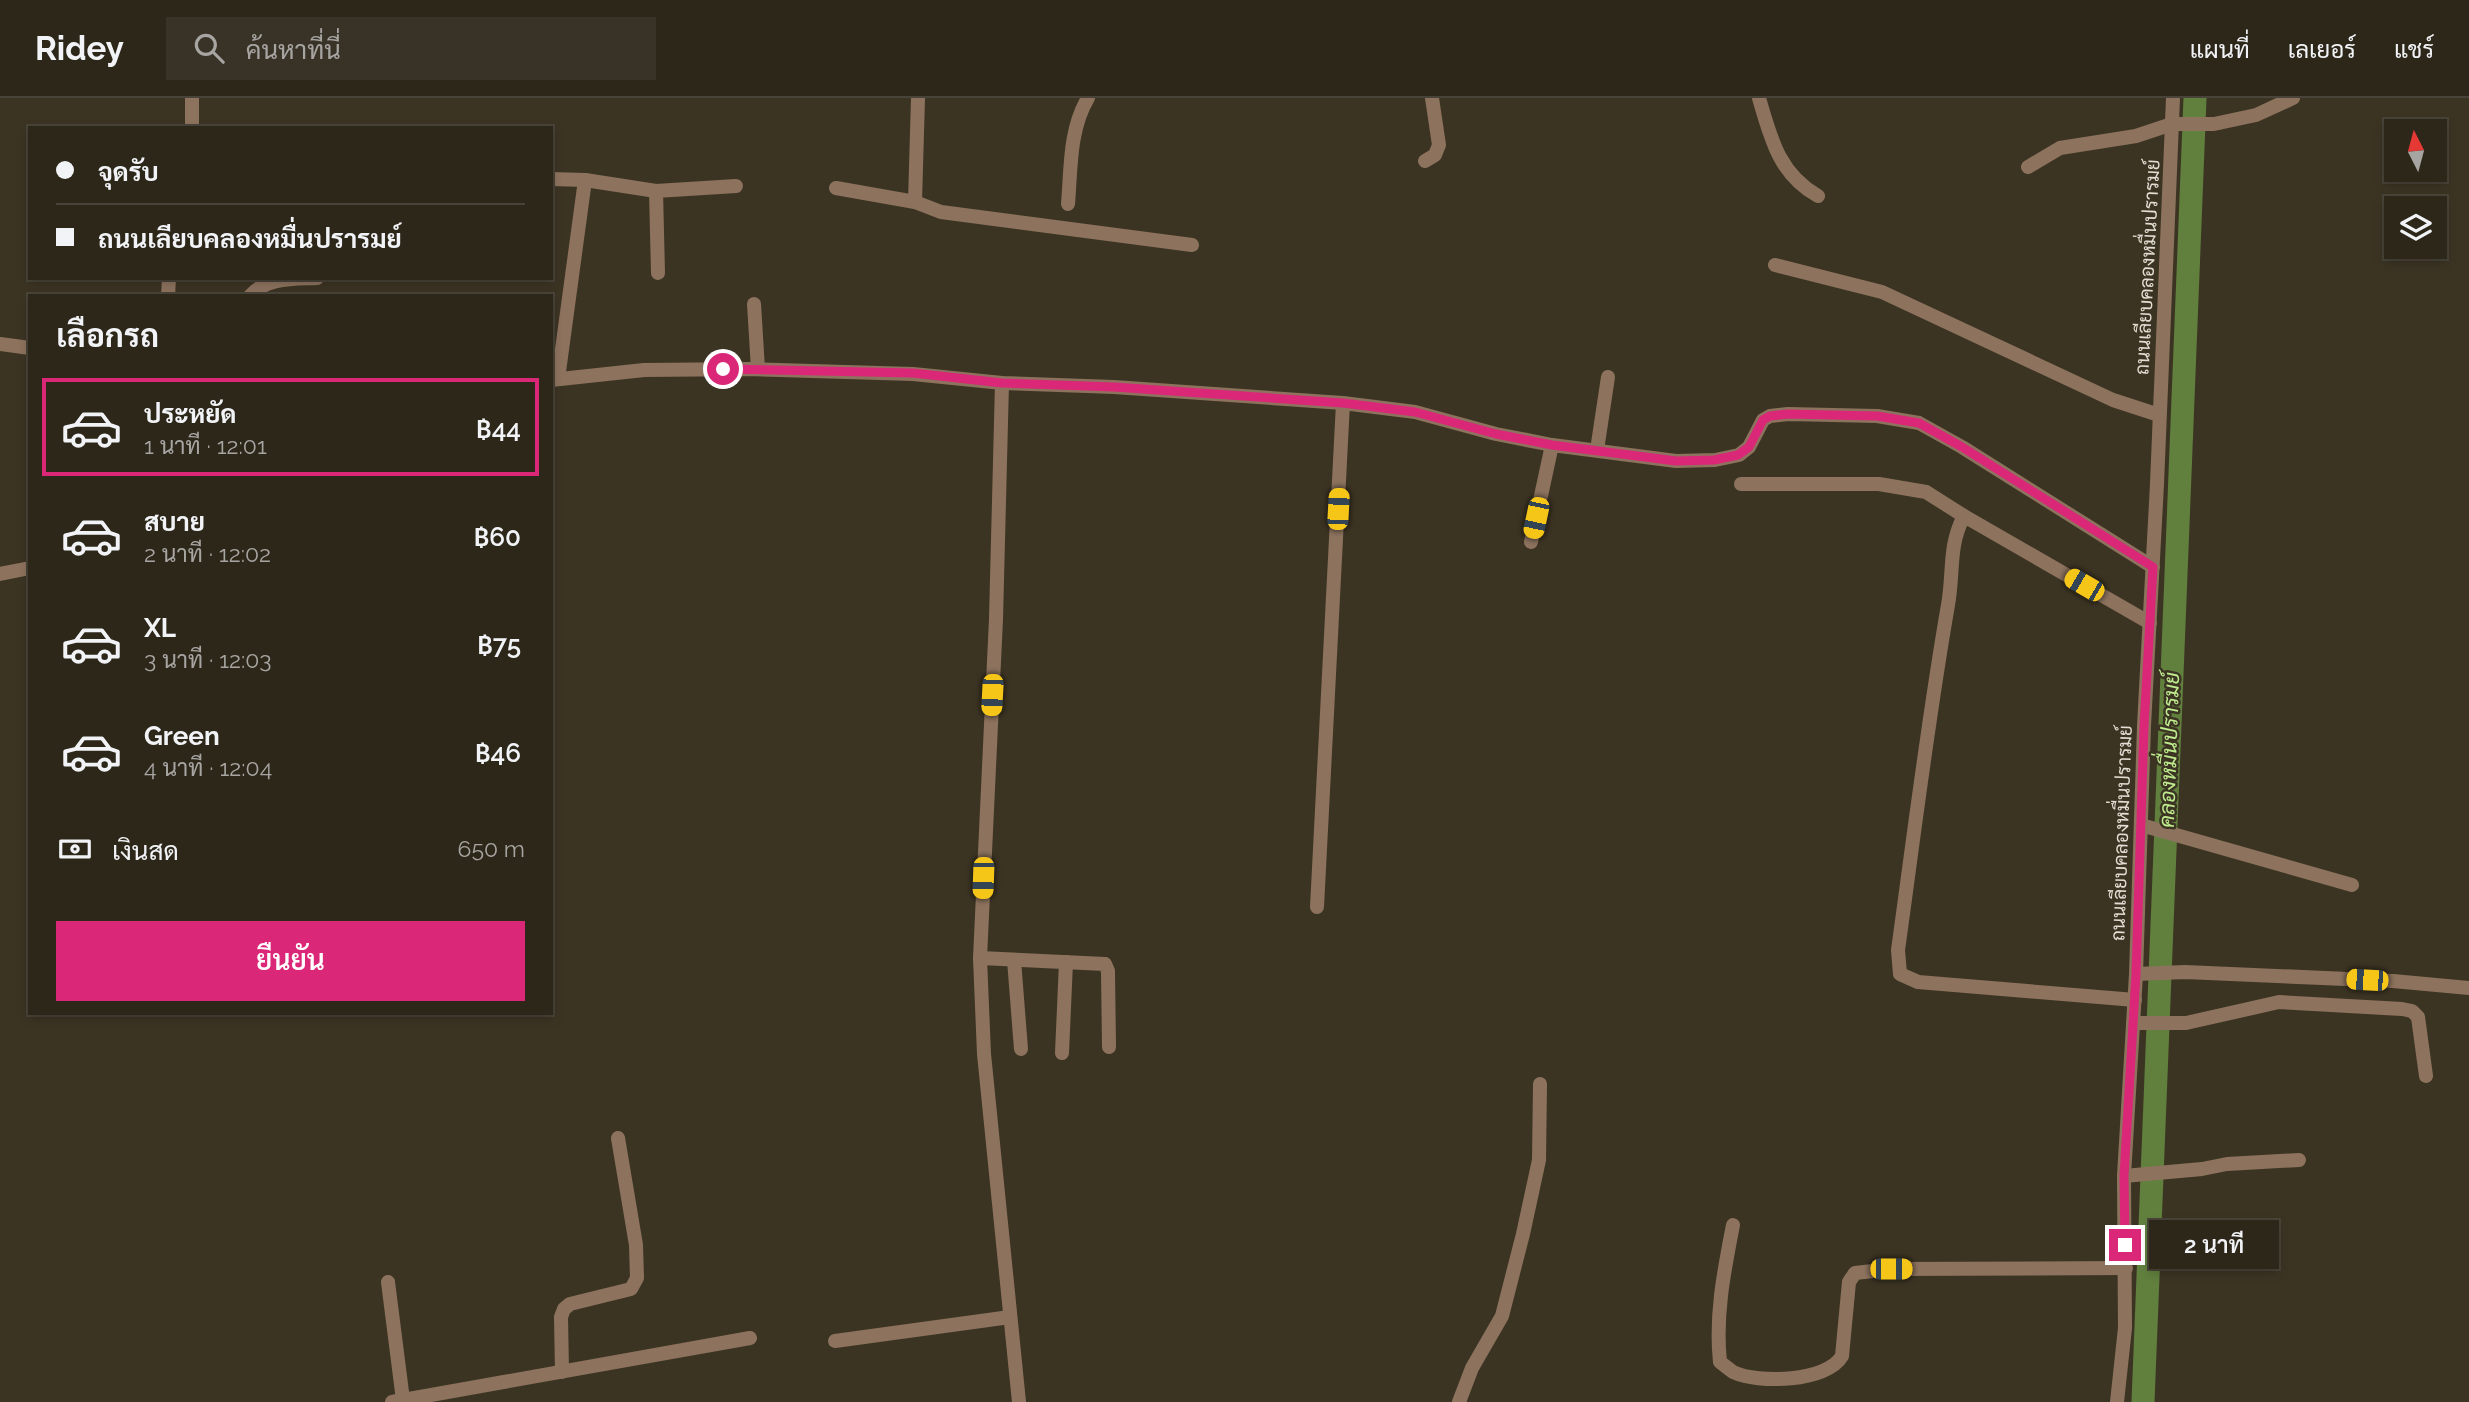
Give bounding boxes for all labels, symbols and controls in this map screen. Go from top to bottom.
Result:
search box [166,17,656,80]
text: Ridey [35,29,124,68]
icon: search [190,29,228,67]
text: ค้นหาที่นี่ [246,35,341,65]
text: แผนที่ [2190,35,2250,64]
text: เลเยอร์ [2288,35,2356,64]
text: แชร์ [2394,35,2434,64]
north arrow [2384,119,2446,182]
map controls [2384,119,2447,259]
text: จุดรับ [98,157,159,187]
street label: ถนนเลียบคลองหมื่นปรารมย์ [2124,158,2164,375]
button: layers [2384,196,2447,259]
text: ถนนเลียบคลองหมื่นปรารมย์ [98,224,402,254]
text: เลือกรถ [56,317,159,354]
route start [707,353,739,385]
icon: car [60,396,123,459]
text: ประหยัด [144,399,237,429]
text: ฿44 [476,414,521,444]
text: 1 นาที · 12:01 [144,432,267,459]
car [1327,487,1350,531]
car [1522,495,1551,541]
icon: car [60,504,123,567]
text: สบาย [144,507,205,537]
text: ฿60 [474,522,521,552]
text: 2 นาที · 12:02 [144,540,271,567]
car [2061,565,2108,605]
icon: car [60,612,123,675]
text: XL [144,613,176,643]
text: ฿75 [477,630,521,660]
text: 3 นาที · 12:03 [144,646,272,673]
water label: คลองหมื่นปรารมย์ [2147,669,2184,828]
car [981,673,1004,717]
icon: car [60,720,123,783]
text: Green [144,721,220,751]
street label: ถนนเลียบคลองหมื่นปรารมย์ [2100,724,2136,941]
text: ฿46 [475,738,521,768]
text: 4 นาที · 12:04 [144,754,272,781]
icon: cash [56,830,94,868]
text: 650 m [458,835,525,862]
text: เงินสด [112,836,179,866]
car [972,857,995,899]
button: ยืนยัน [56,921,525,1001]
car [2346,968,2389,992]
callout: 2 นาที [2150,1220,2279,1270]
route end [2109,1229,2141,1261]
text: 2 นาที [2184,1231,2244,1258]
car [1871,1259,1913,1280]

